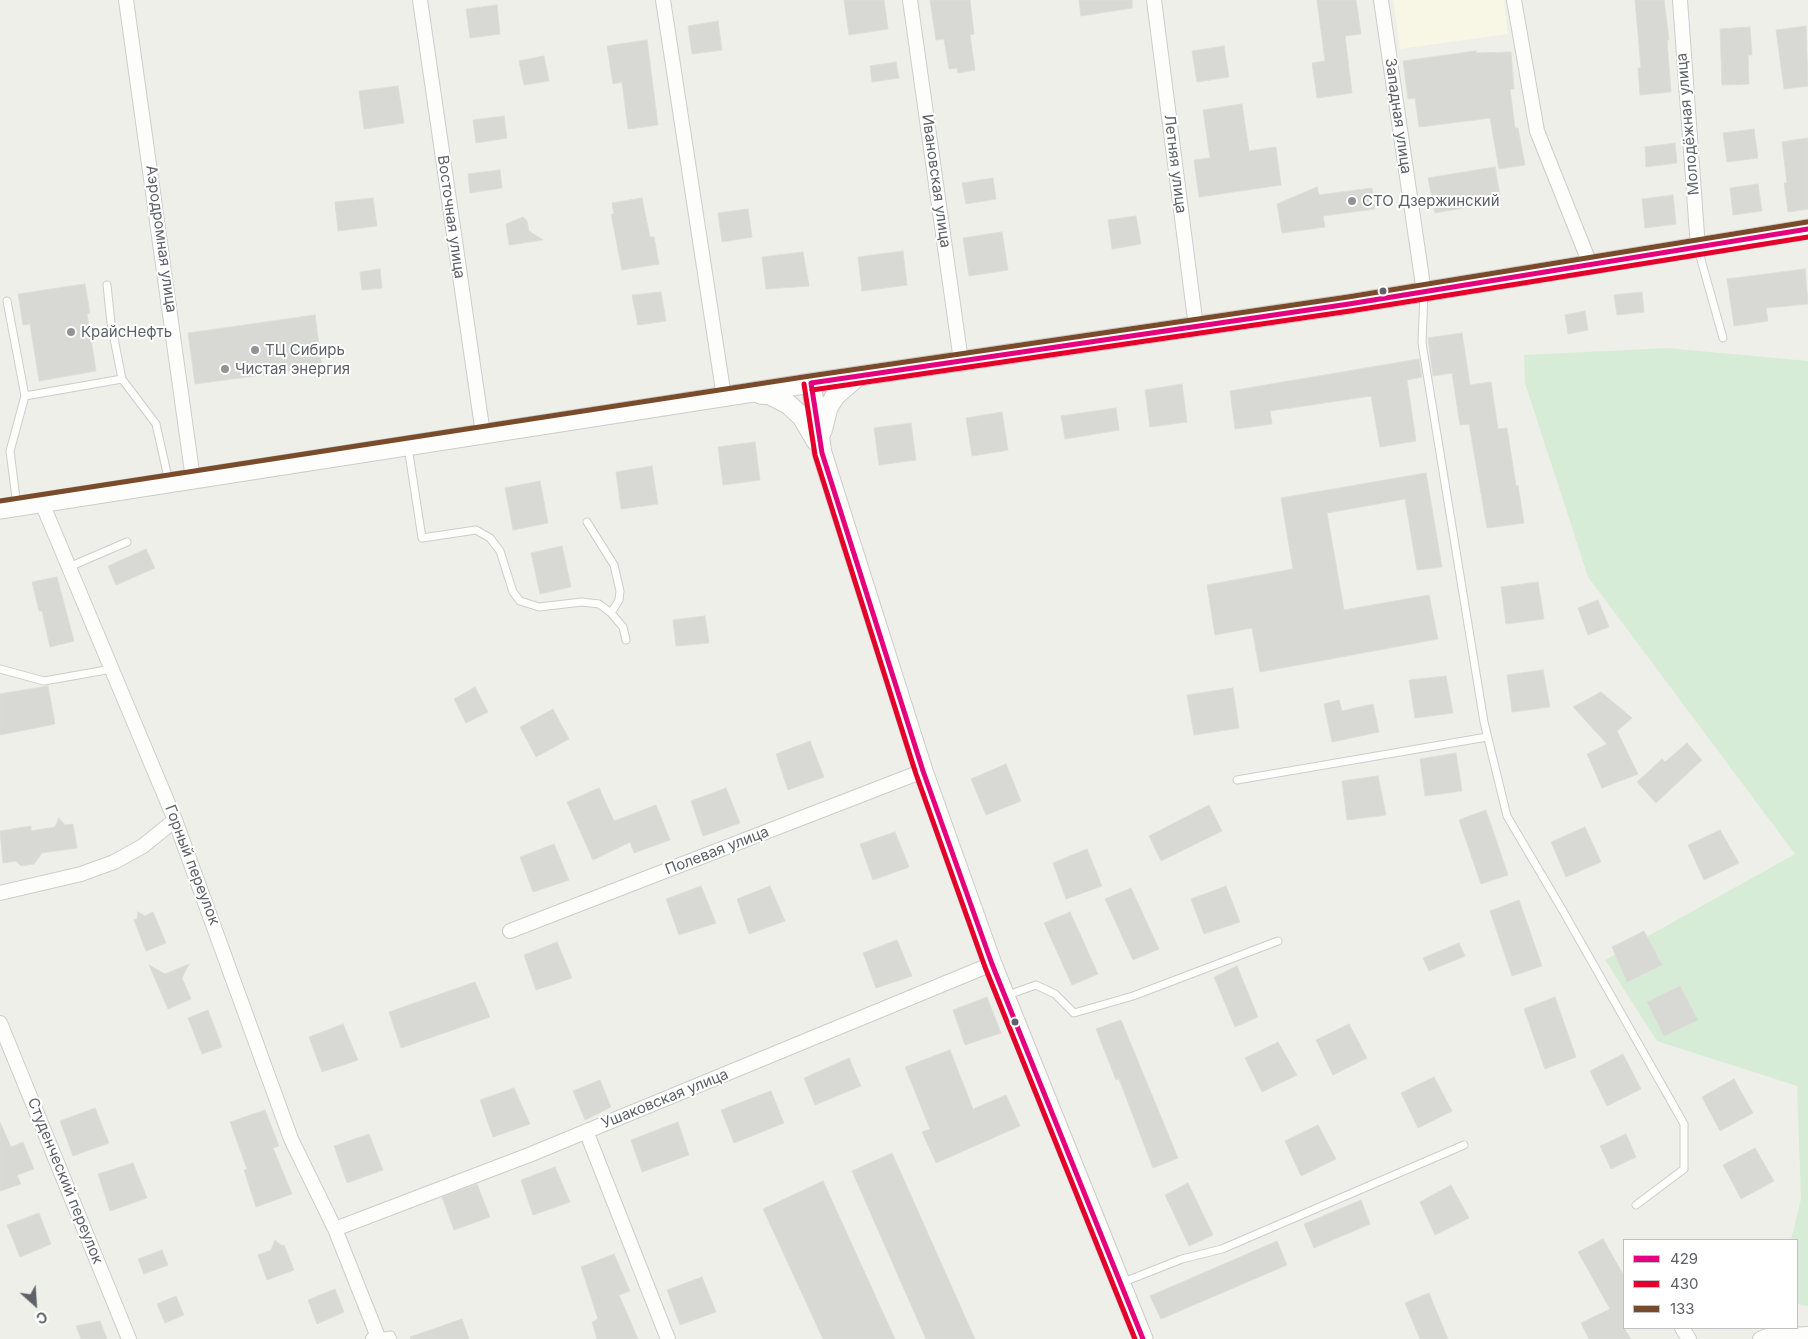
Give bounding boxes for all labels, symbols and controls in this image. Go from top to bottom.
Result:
street label: Молодёжная улица [1673,52,1703,196]
street label: Западная улица [1381,57,1415,175]
street label: Ивановская улица [918,113,954,249]
street label: Летняя улица [1160,114,1190,214]
street label: Восточная улица [433,154,469,280]
street label: Аэродромная улица [142,164,180,314]
place label: СТО Дзержинский [1362,192,1500,210]
marker: СТО Дзержинский [1346,195,1358,207]
unlabelled marker [1378,286,1388,296]
place label: КрайсНефть [81,323,172,341]
marker: КрайсНефть [65,326,77,338]
place label: ТЦ Сибирь [265,341,345,359]
marker: ТЦ Сибирь [249,344,261,356]
place label: Чистая энергия [235,360,350,378]
marker: Чистая энергия [219,363,231,375]
street label: Горный переулок [161,802,223,928]
street label: Полевая улица [663,823,771,879]
unlabelled marker [1010,1017,1020,1027]
street label: Ушаковская улица [599,1065,731,1133]
street label: Студенческий переулок [23,1095,107,1267]
legend [1623,1239,1798,1329]
text: 429 [1670,1249,1698,1268]
text: 430 [1670,1274,1698,1293]
north arrow [10,1279,60,1329]
text: 133 [1670,1299,1695,1318]
text: С [33,1308,50,1328]

